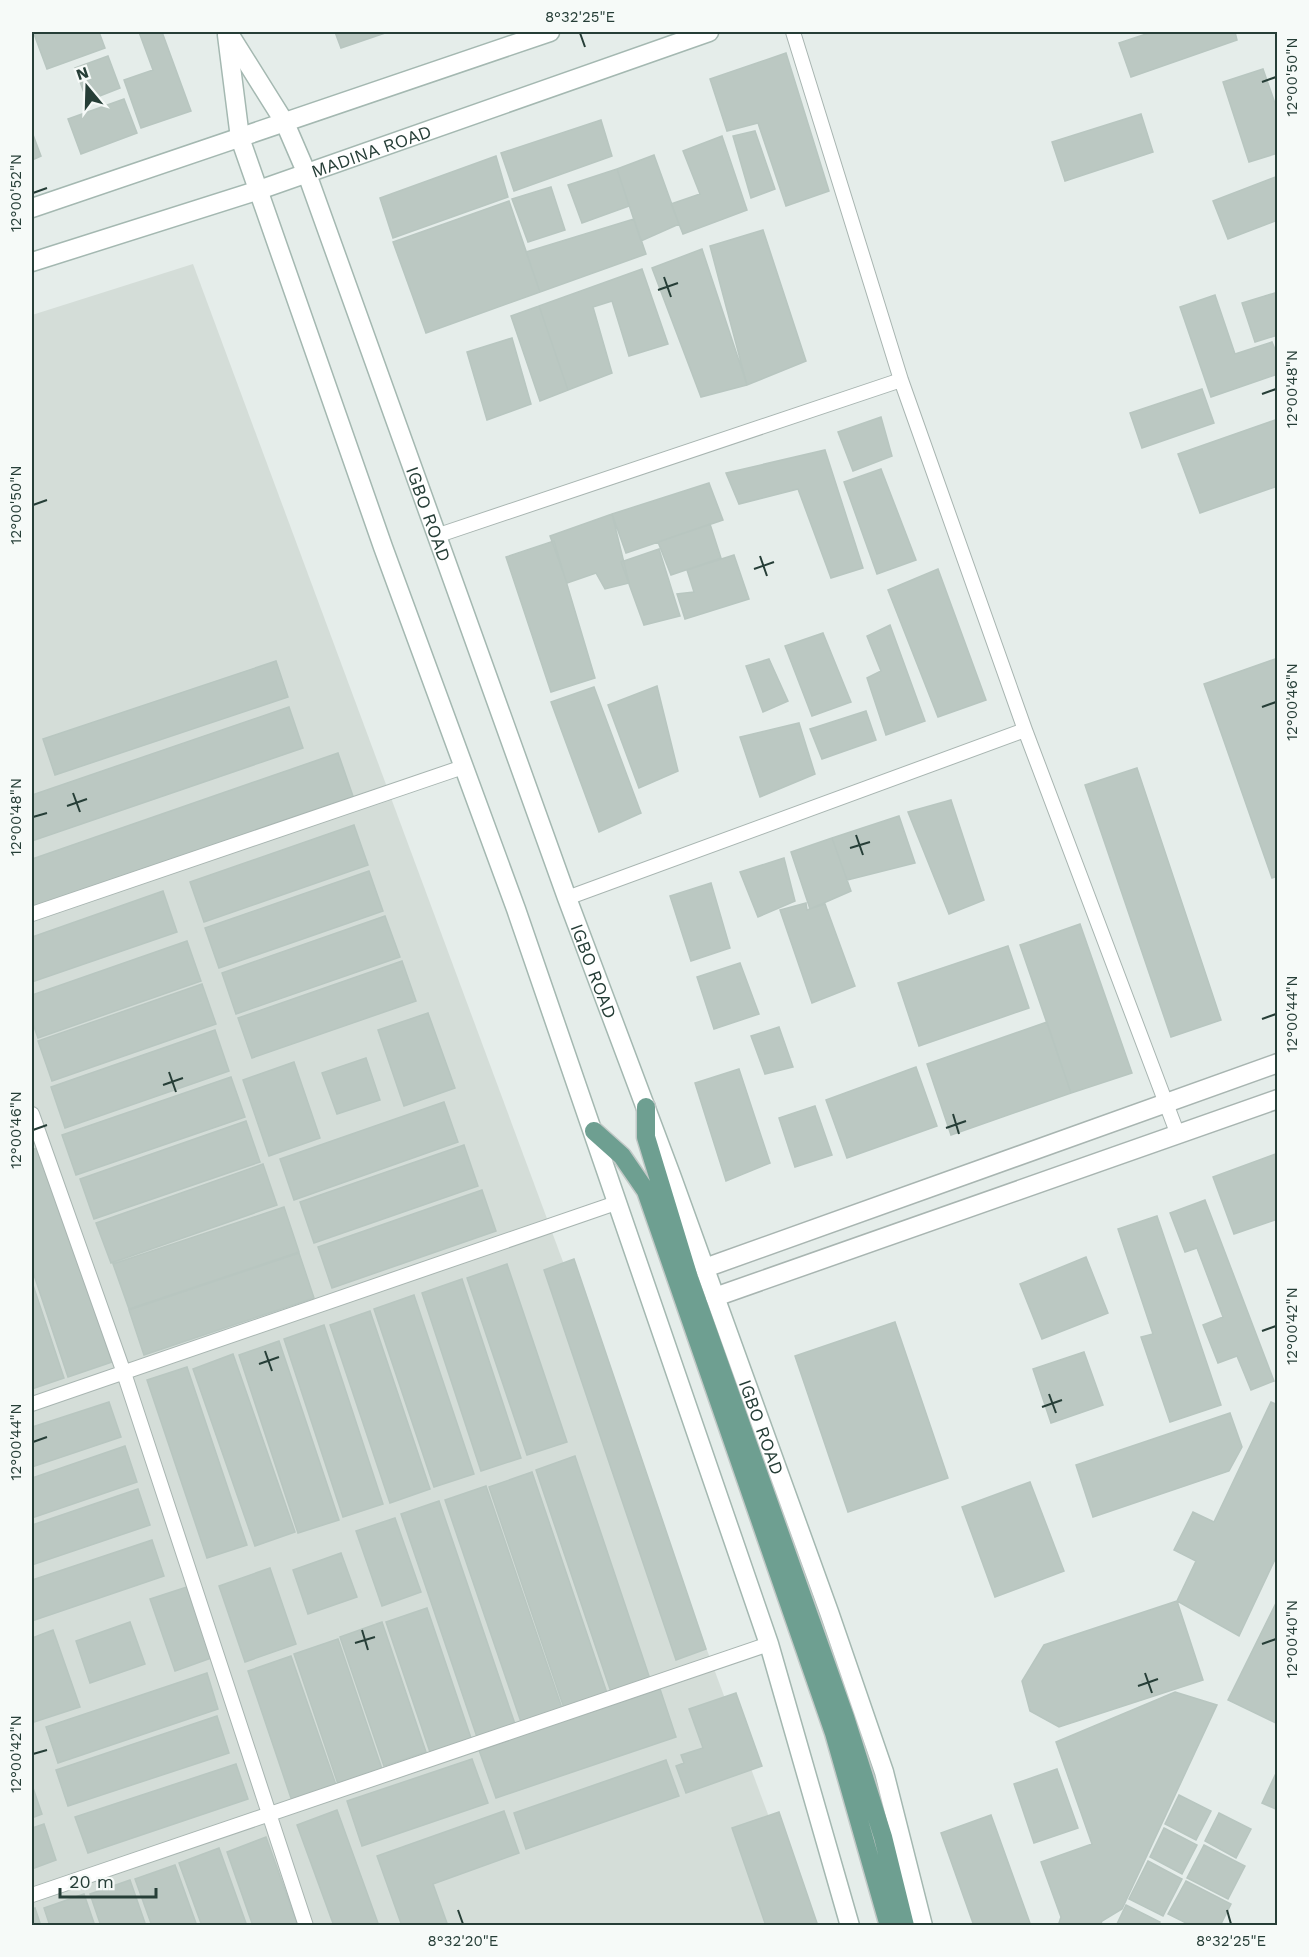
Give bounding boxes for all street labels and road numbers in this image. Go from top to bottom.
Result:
street label: MADINA ROAD [308,120,434,181]
street label: IGBO ROAD [402,463,456,564]
street label: IGBO ROAD [567,921,622,1021]
street label: IGBO ROAD [735,1377,789,1477]

